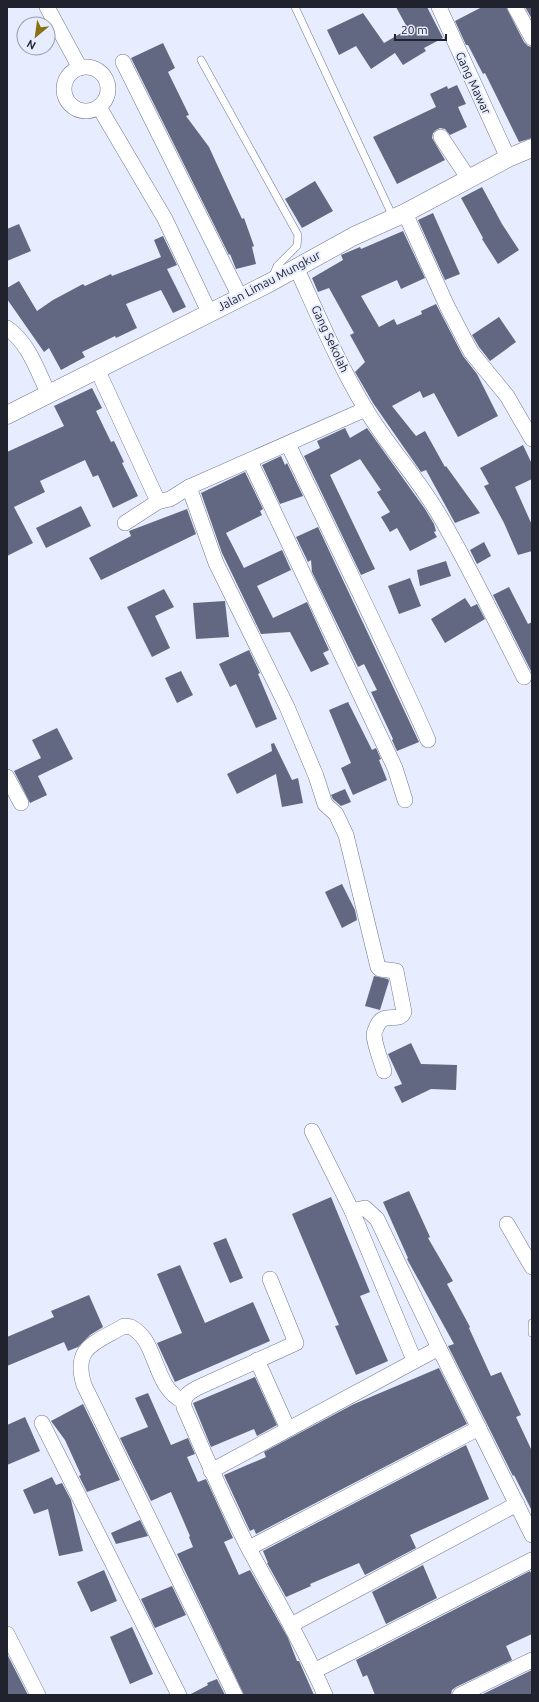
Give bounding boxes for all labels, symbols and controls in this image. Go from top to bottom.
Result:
north arrow [16,16,56,56]
scale bar [395,16,446,42]
text: 20 m [401,23,428,36]
text: N [25,38,38,52]
street label: Gang Mawar [453,50,494,116]
street label: Jalan Limau Mungkur [215,248,323,313]
street label: Gang Sekolah [309,303,352,374]

